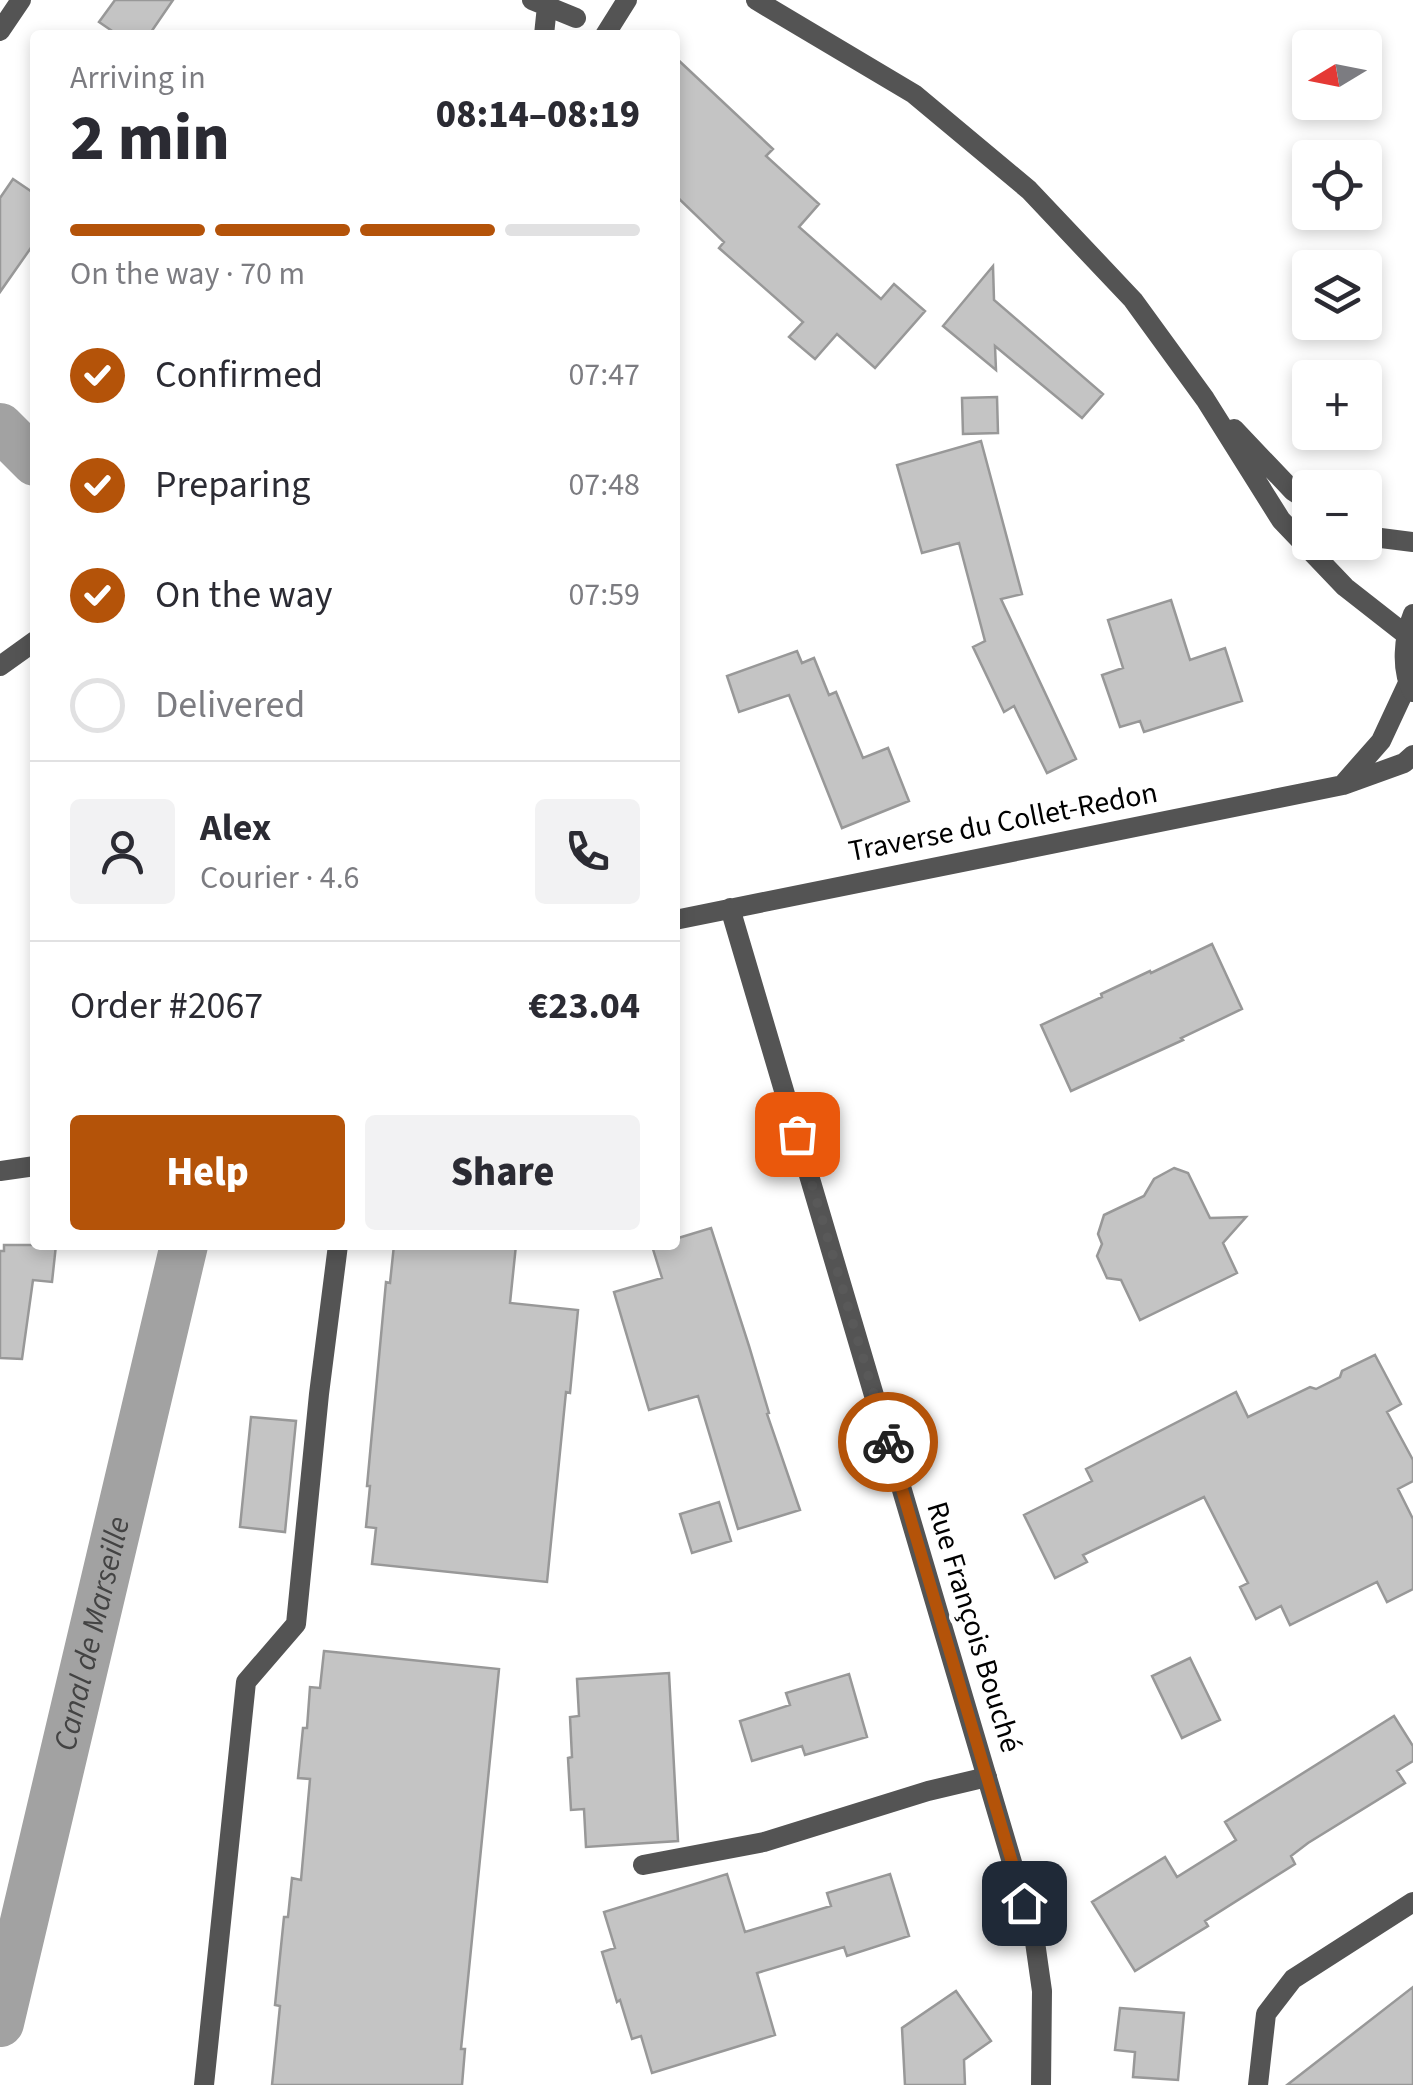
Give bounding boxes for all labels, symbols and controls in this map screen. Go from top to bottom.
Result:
north arrow [1292,30,1382,120]
map controls [1292,30,1382,560]
text: Arriving in [70,55,206,101]
text: 08:14–08:19 [436,88,640,142]
text: 2 min [70,92,230,185]
button: locate [1292,140,1382,230]
button: layers [1292,250,1382,340]
text: On the way · 70 m [70,251,305,297]
icon: check [70,348,125,403]
text: Confirmed [155,348,323,402]
text: 07:47 [568,352,640,398]
button: + [1292,360,1382,450]
icon: check [70,458,125,513]
text: Preparing [155,458,310,512]
text: 07:48 [568,462,640,508]
button: − [1292,470,1382,560]
icon: check [70,568,125,623]
text: On the way [155,568,332,622]
text: 07:59 [568,572,640,618]
text: Delivered [155,678,305,732]
street label: Traverse du Collet-Redon [845,771,1161,873]
button: person [70,799,175,904]
button: phone [535,799,640,904]
text: Alex [200,801,271,855]
text: Courier · 4.6 [200,855,360,901]
text: Order #2067 [70,979,263,1033]
text: €23.04 [528,979,640,1033]
pin [755,1092,840,1177]
icon: bag [770,1107,825,1162]
button: Help [70,1115,345,1230]
button: Share [365,1115,640,1230]
courier [838,1392,938,1492]
icon: bike [861,1415,916,1470]
street label: Rue François Bouché [915,1496,1033,1758]
water label: Canal de Marseille [42,1512,142,1756]
pin [982,1861,1067,1946]
icon: home [997,1876,1052,1931]

